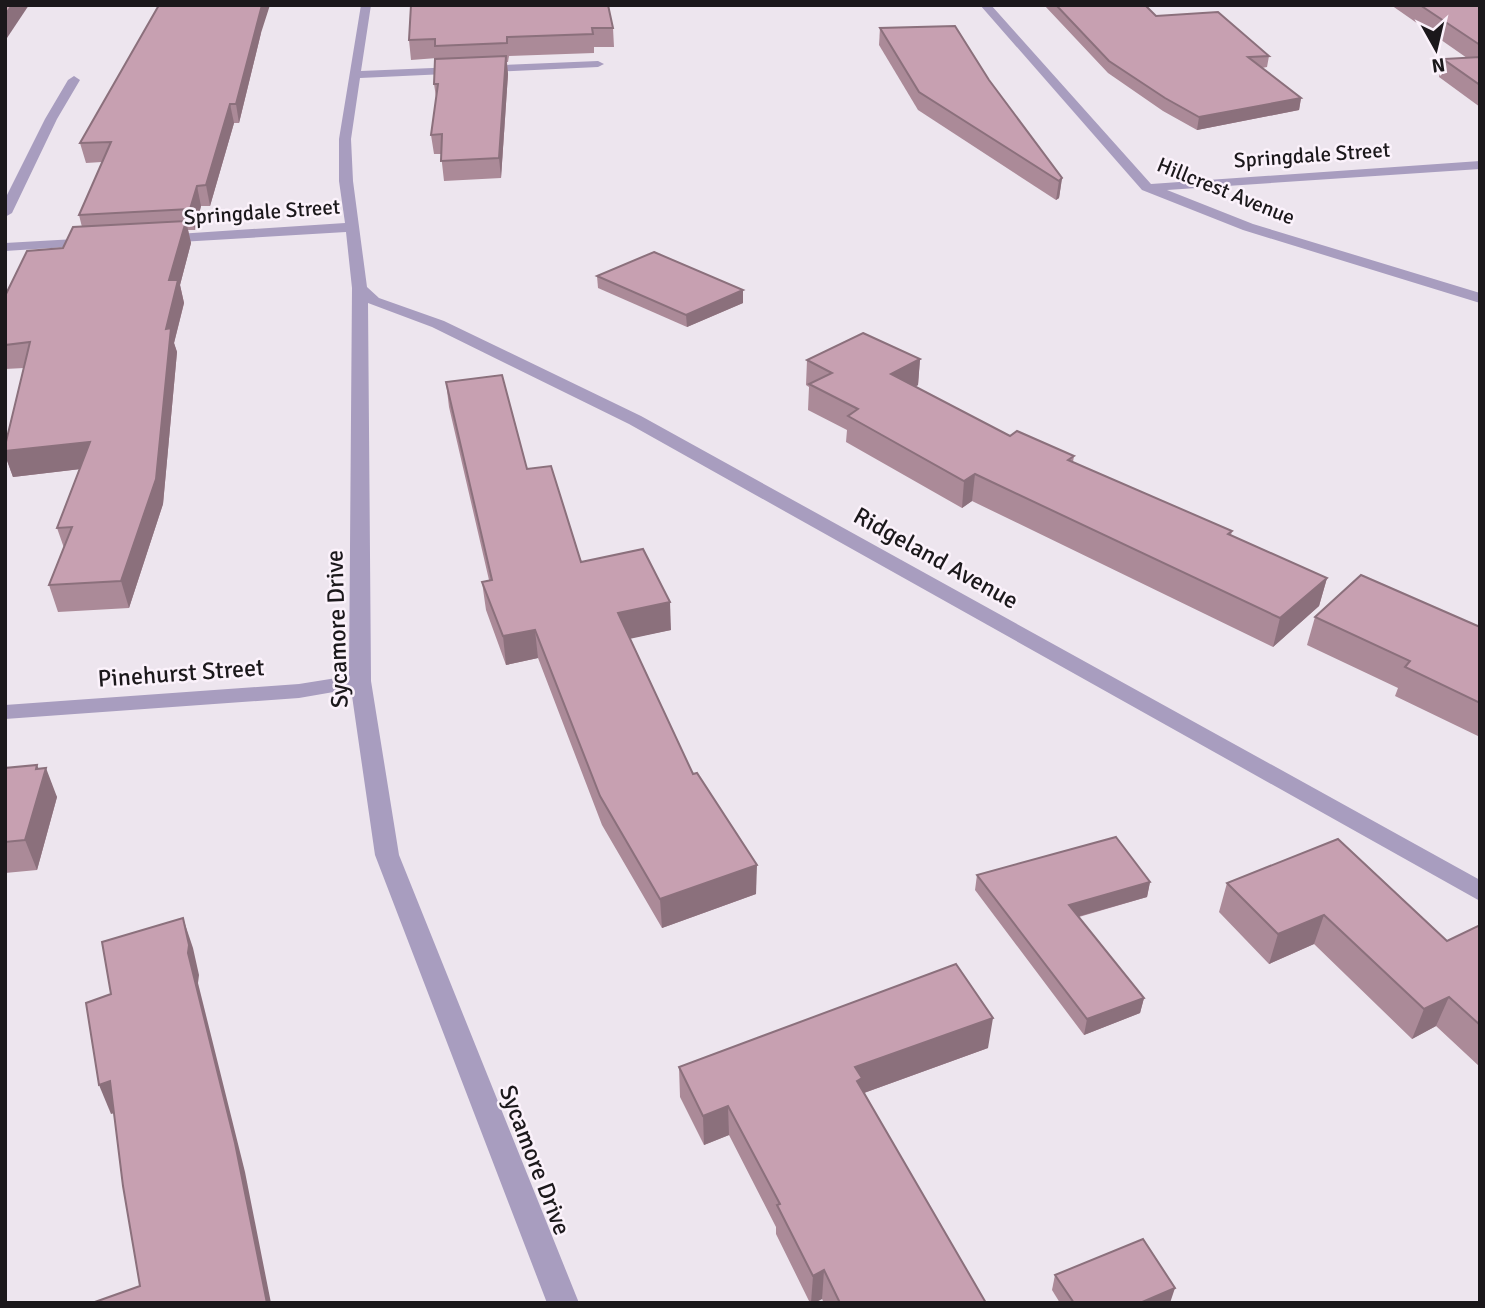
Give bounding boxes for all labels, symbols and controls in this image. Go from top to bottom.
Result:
north arrow [1401,14,1471,84]
text: N [1430,52,1446,78]
street label: Springdale Street [1233,137,1391,173]
street label: Hillcrest Avenue [1153,152,1299,230]
street label: Springdale Street [183,194,341,230]
street label: Ridgeland Avenue [848,500,1024,616]
street label: Sycamore Drive [319,549,355,709]
street label: Pinehurst Street [97,652,265,694]
street label: Sycamore Drive [493,1081,577,1239]

